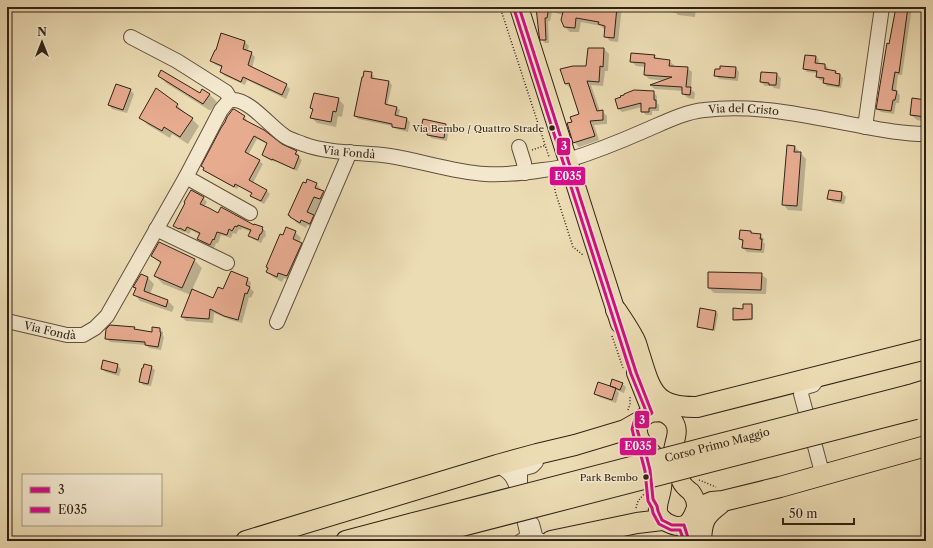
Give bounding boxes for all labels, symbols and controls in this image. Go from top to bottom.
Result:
north arrow [22,22,62,62]
text: N [37,25,47,39]
street label: Via del Cristo [707,101,780,118]
place label: Via Bembo / Quattro Strade [412,122,544,135]
marker: Via Bembo / Quattro Strade [547,123,557,133]
line badge: 3 [556,137,571,156]
text: 3 [561,139,567,153]
street label: Via Fondà [321,142,376,161]
line badge: E035 [549,166,586,186]
text: E035 [554,169,582,183]
street label: Via Fondà [22,318,76,343]
line badge: 3 [634,410,650,429]
text: 3 [639,413,645,427]
street label: Corso Primo Maggio [663,424,771,465]
line badge: E035 [619,437,657,456]
text: E035 [624,439,652,453]
place label: Park Bembo [580,471,638,484]
marker: Park Bembo [641,472,651,482]
legend [22,474,162,526]
text: 3 [58,482,65,497]
scale bar [783,500,854,526]
text: E035 [58,502,87,517]
text: 50 m [789,506,818,521]

